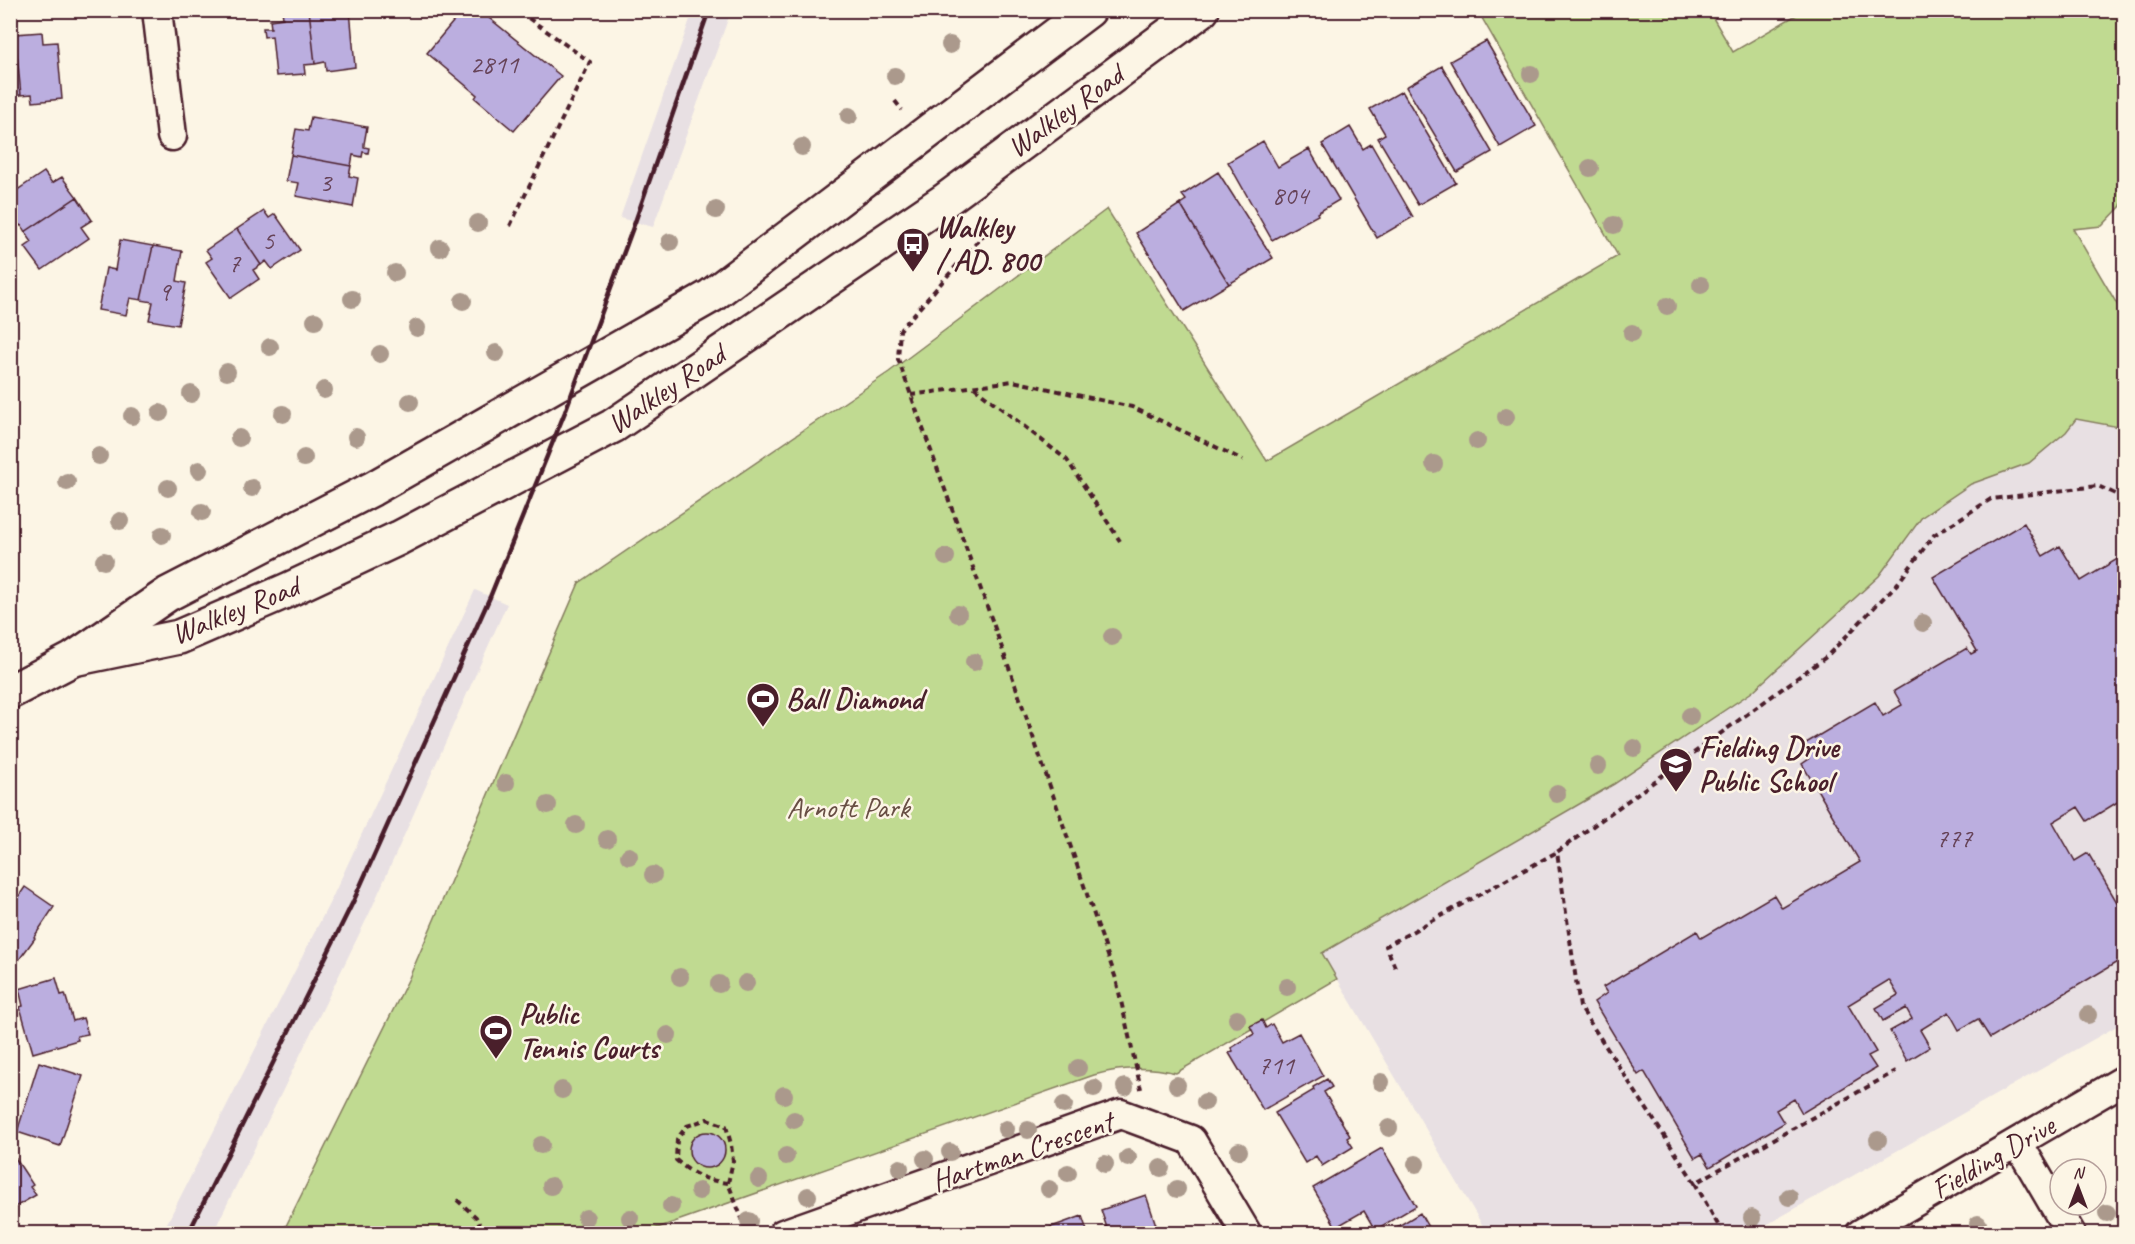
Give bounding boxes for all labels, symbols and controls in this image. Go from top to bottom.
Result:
house number: 2811 [470,47,520,81]
street label: Walkley Road [999,54,1134,166]
house number: 3 [319,165,333,199]
house number: 804 [1272,178,1311,212]
place label: Walkley / AD. 800 [936,208,1043,280]
house number: 5 [262,223,276,257]
bus stop icon: Walkley / AD. 800 [895,226,931,273]
house number: 7 [228,246,242,280]
house number: 9 [158,274,172,308]
street label: Walkley Road [600,333,736,442]
street label: Walkley Road [166,566,308,653]
place label: Ball Diamond [786,680,928,718]
sports icon: Ball Diamond [745,681,781,728]
place label: Fielding Drive Public School [1699,728,1841,800]
school or university icon: Fielding Drive Public School [1658,746,1694,793]
park label: Arnott Park [787,788,912,826]
house number: 777 [1936,821,1974,855]
place label: Public Tennis Courts [519,995,662,1067]
sports icon: Public Tennis Courts [478,1013,514,1060]
house number: 711 [1258,1048,1296,1082]
street label: Hartman Crescent [926,1101,1121,1200]
street label: Fielding Drive [1924,1105,2064,1208]
north arrow [2048,1157,2108,1217]
text: N [2073,1163,2086,1183]

